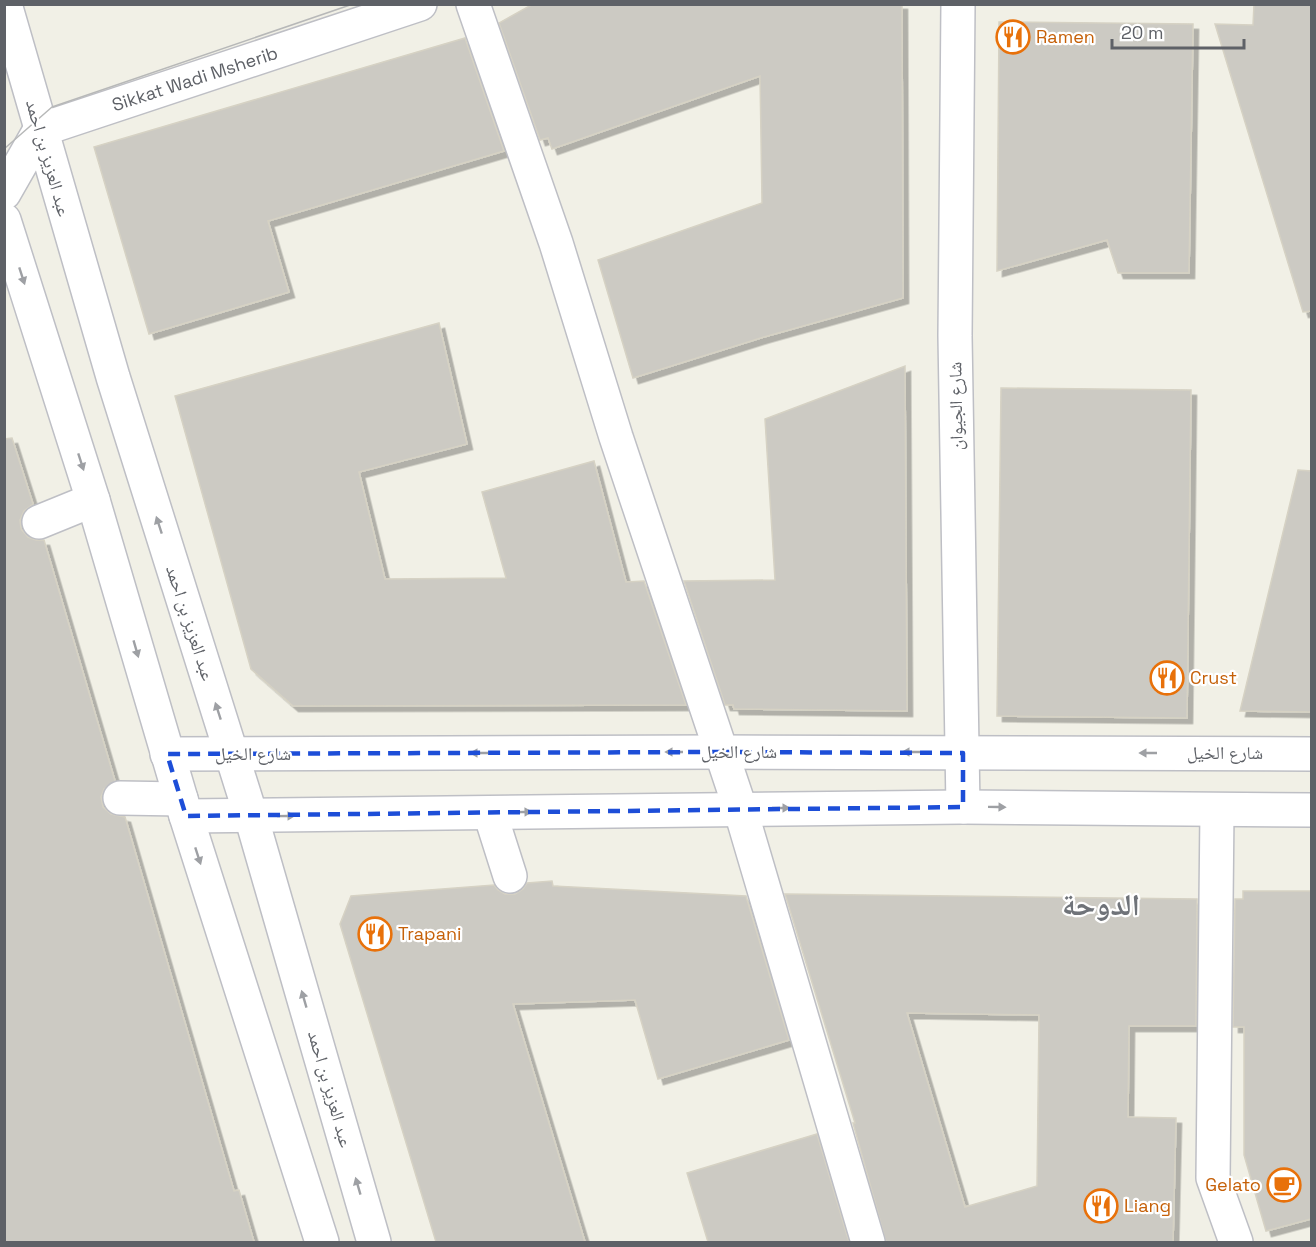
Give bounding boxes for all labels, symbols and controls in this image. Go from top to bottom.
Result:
scale bar [1112,12,1244,50]
restaurant icon: Ramen [995,19,1031,55]
text: 20 m [1121,21,1164,44]
place label: Ramen [1036,25,1095,48]
street label: Sikkat Wadi Msherib [109,41,281,116]
street label: عبد العزيز بن احمد [21,97,76,219]
one-way arrow [18,267,27,285]
street label: شارع الجيوان [943,361,968,451]
one-way arrow [77,453,86,471]
one-way arrow [154,516,164,534]
street label: عبد العزيز بن احمد [161,562,220,684]
one-way arrow [132,640,142,658]
restaurant icon: Crust [1149,660,1185,696]
place label: Crust [1190,666,1237,689]
one-way arrow [213,702,222,720]
street label: شارع الخيل [701,740,777,763]
street label: شارع الخيل [1187,741,1263,764]
street label: شارع الخيل [215,742,291,765]
one-way arrow [665,747,684,757]
one-way arrow [902,747,921,757]
one-way arrow [470,748,489,758]
one-way arrow [1139,748,1158,758]
one-way arrow [772,803,791,813]
one-way arrow [988,803,1007,812]
one-way arrow [514,807,533,817]
one-way arrow [277,811,296,821]
one-way arrow [194,847,204,865]
district label: الدوحة [1062,885,1140,924]
restaurant icon: Trapani [357,916,393,952]
place label: Trapani [398,922,461,945]
one-way arrow [299,990,308,1008]
street label: عبد العزيز بن احمد [303,1028,358,1150]
cafe icon: Gelato [1266,1167,1302,1203]
place label: Gelato [1205,1173,1261,1196]
one-way arrow [353,1177,362,1195]
restaurant icon: Liang [1083,1188,1119,1224]
place label: Liang [1124,1194,1171,1217]

